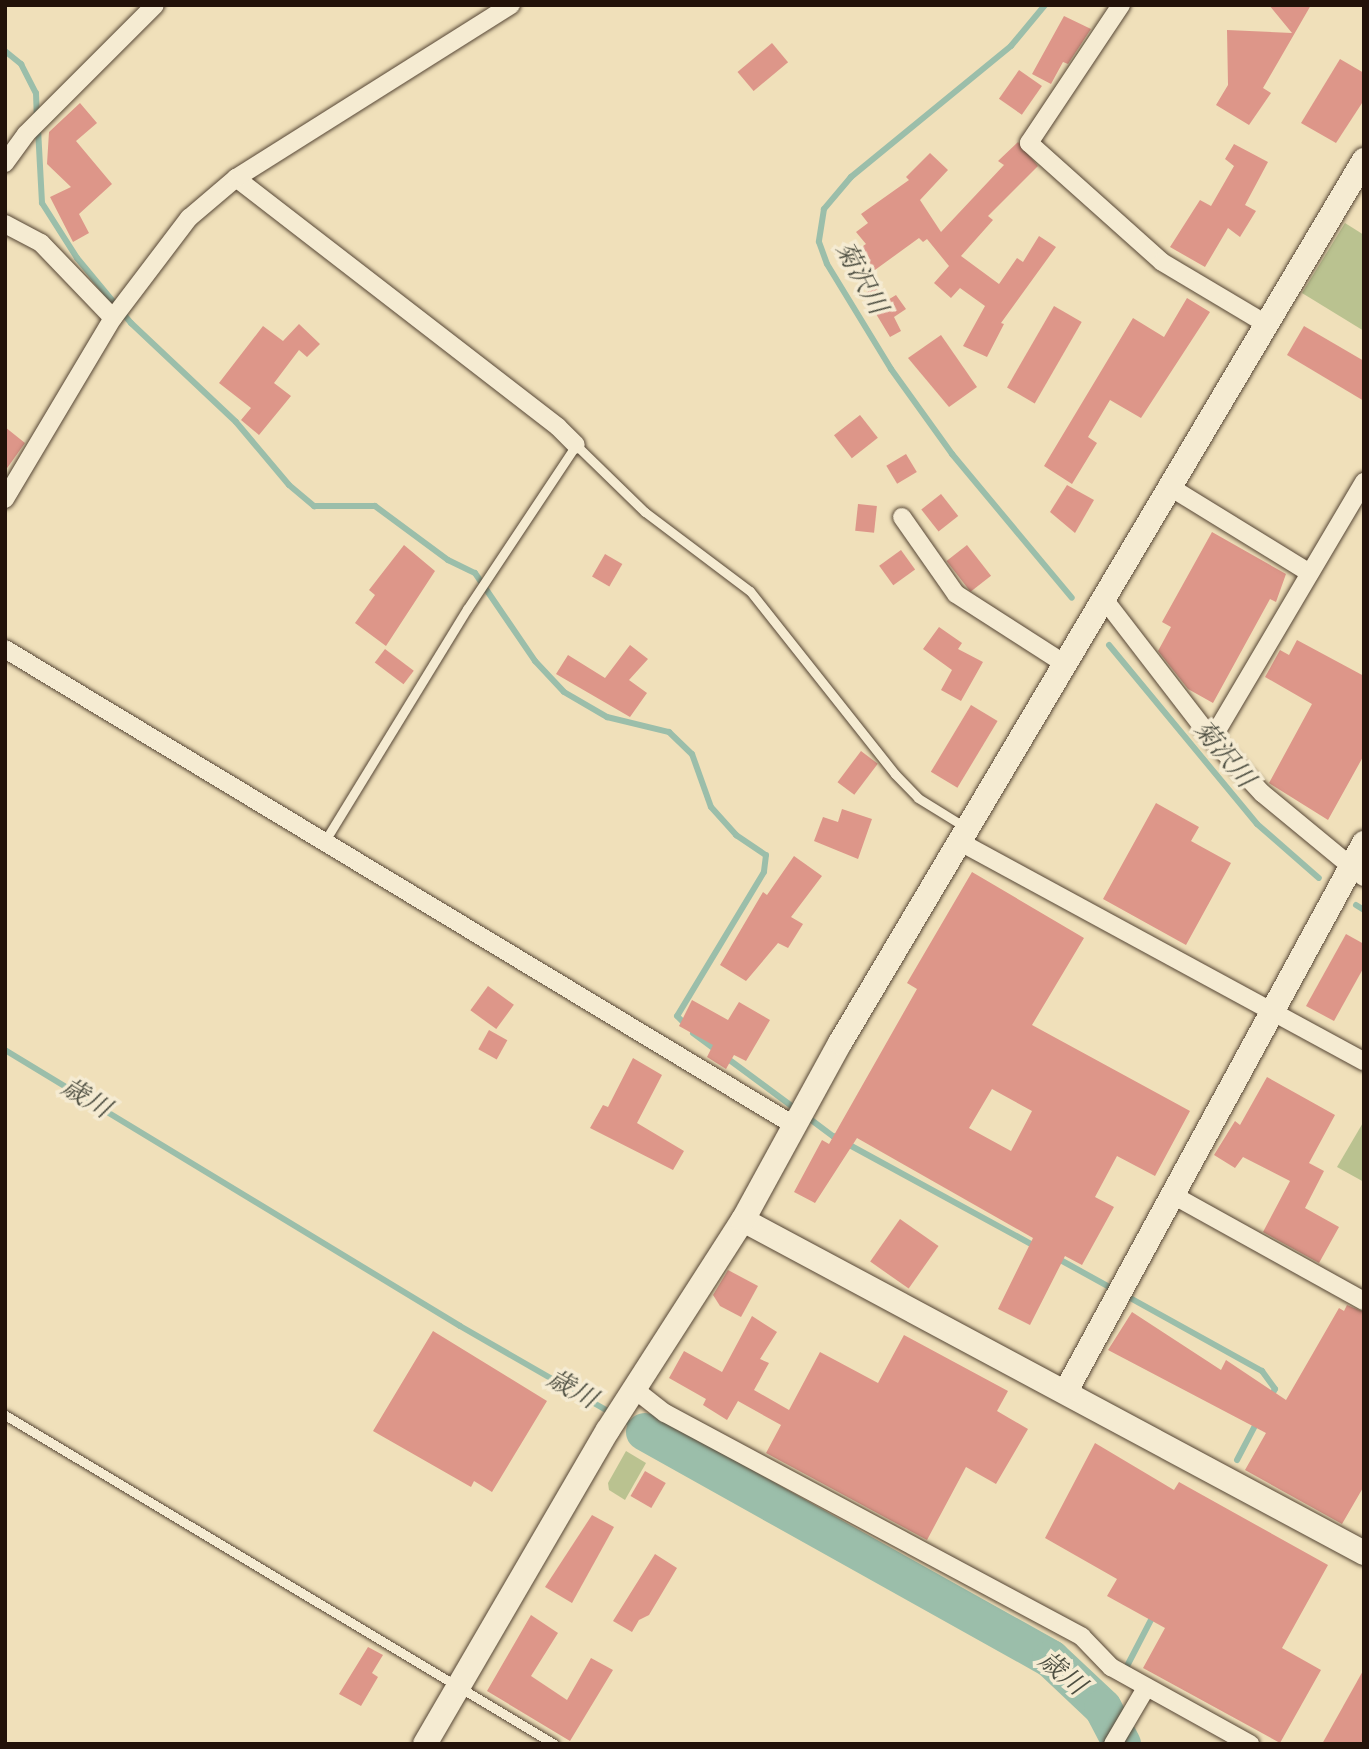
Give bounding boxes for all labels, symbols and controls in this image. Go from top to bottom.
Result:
water label: 菊沢川 [828,236,894,320]
water label: 菊沢川 [1187,714,1261,794]
water label: 歳川 [56,1071,116,1125]
water label: 歳川 [542,1363,602,1415]
water label: 歳川 [1032,1644,1092,1702]

